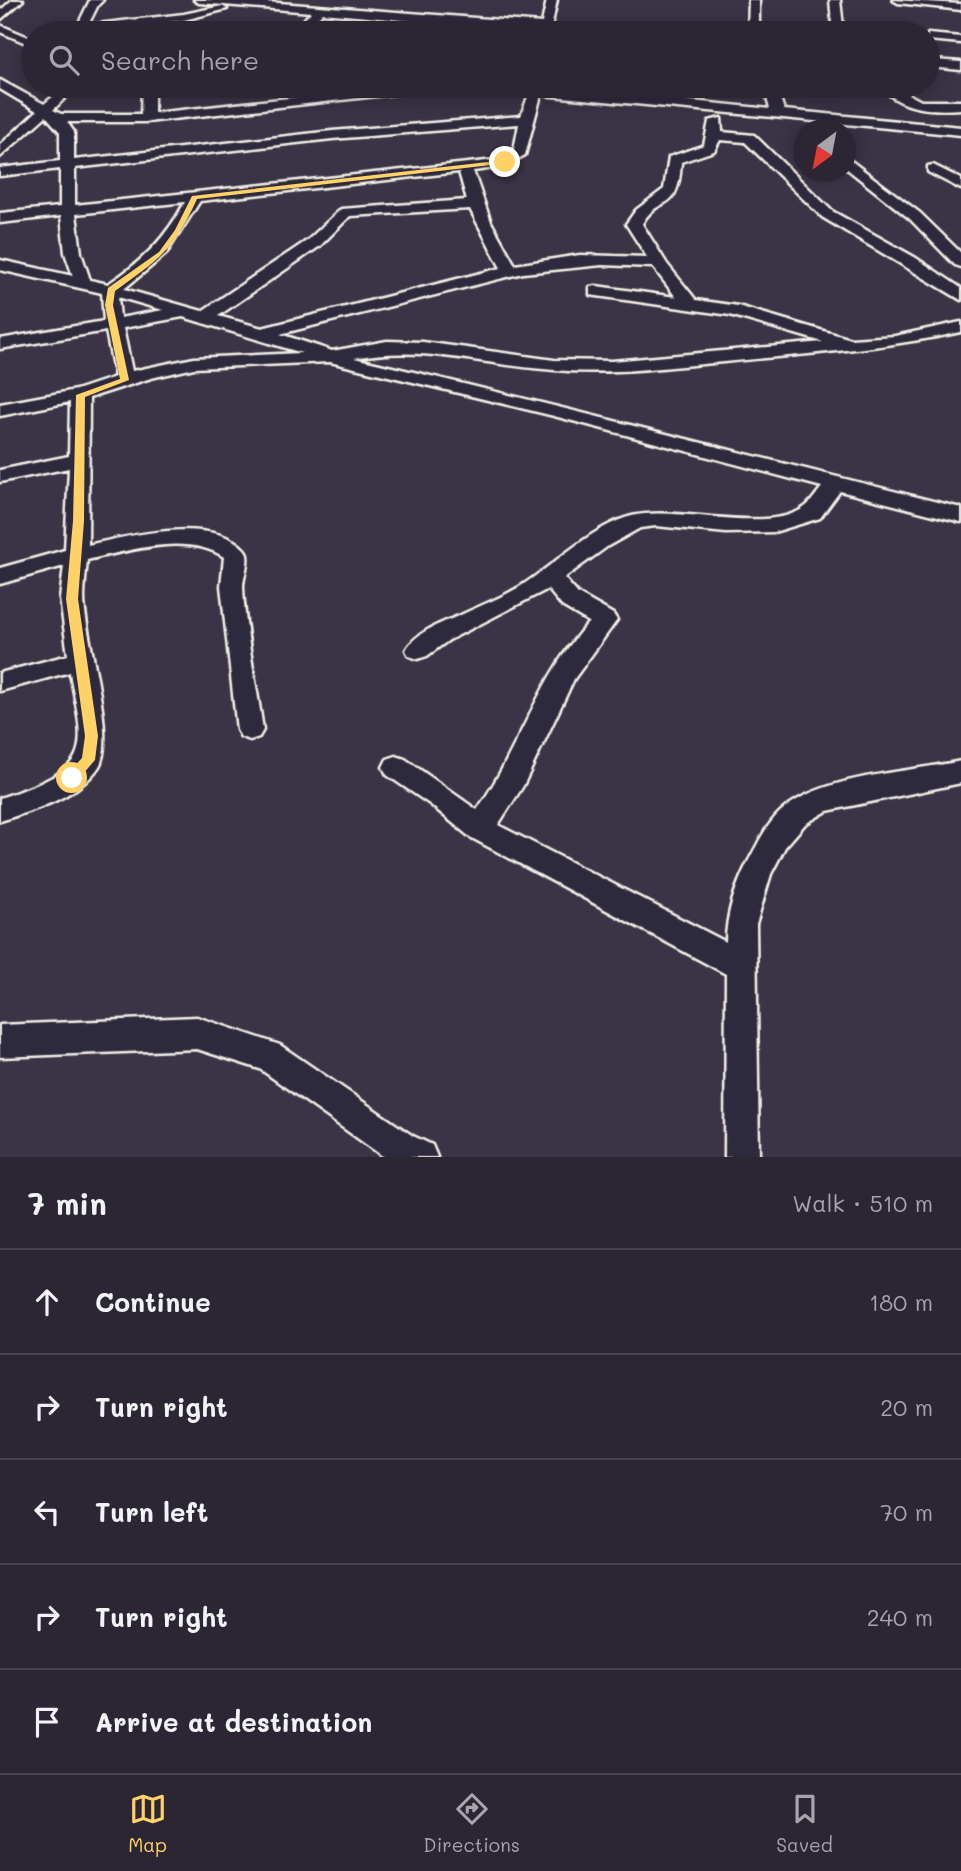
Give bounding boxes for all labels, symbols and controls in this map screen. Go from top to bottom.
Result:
search box [21,21,940,98]
icon: search [45,41,83,79]
text: Search here [101,43,259,77]
north arrow [793,119,856,182]
route end [489,146,520,177]
route start [56,762,87,793]
text: 7 min [28,1183,107,1223]
text: Walk · 510 m [792,1188,933,1218]
icon: ahead [28,1283,66,1321]
text: Continue [95,1285,211,1319]
text: 180 m [869,1287,933,1317]
icon: right [28,1388,66,1426]
text: Turn right [95,1390,228,1424]
text: 20 m [880,1392,933,1422]
icon: left [28,1493,66,1531]
text: Turn left [95,1495,208,1529]
text: 70 m [880,1497,933,1527]
icon: right [28,1598,66,1636]
text: Turn right [95,1600,228,1634]
text: 240 m [867,1602,933,1632]
icon: arrive [28,1703,66,1741]
text: Arrive at destination [95,1705,372,1739]
tab: Map [128,1790,167,1857]
tab: Directions [423,1790,520,1857]
tab: Saved [776,1790,833,1857]

